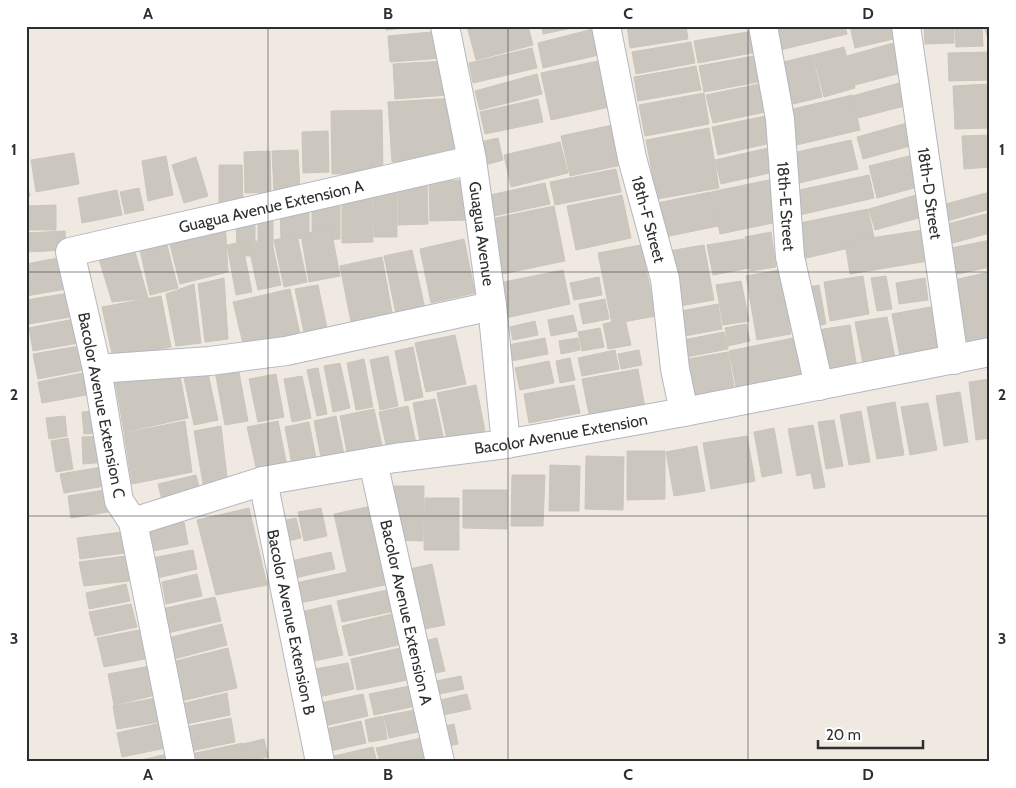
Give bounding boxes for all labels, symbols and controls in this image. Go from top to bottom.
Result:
text: A [143,4,153,23]
text: B [383,4,393,23]
text: C [623,4,633,23]
text: D [862,4,874,23]
text: 1 [11,140,17,159]
text: 1 [999,140,1005,159]
street label: 18th-D Street [914,146,946,241]
street label: 18th-E Street [773,161,799,252]
street label: 18th-F Street [627,174,669,265]
street label: Guagua Avenue Extension A [177,176,365,237]
street label: Guagua Avenue [465,180,498,287]
street label: Bacolor Avenue Extension C [74,311,129,500]
text: 2 [10,385,18,404]
text: 2 [998,385,1006,404]
street label: Bacolor Avenue Extension [473,410,649,458]
street label: Bacolor Avenue Extension A [376,518,436,707]
street label: Bacolor Avenue Extension B [263,528,319,717]
text: 3 [10,629,18,648]
text: 3 [998,629,1006,648]
scale bar [818,718,924,750]
text: 20 m [826,726,861,744]
text: A [143,765,153,784]
text: B [383,765,393,784]
text: C [623,765,633,784]
text: D [862,765,874,784]

